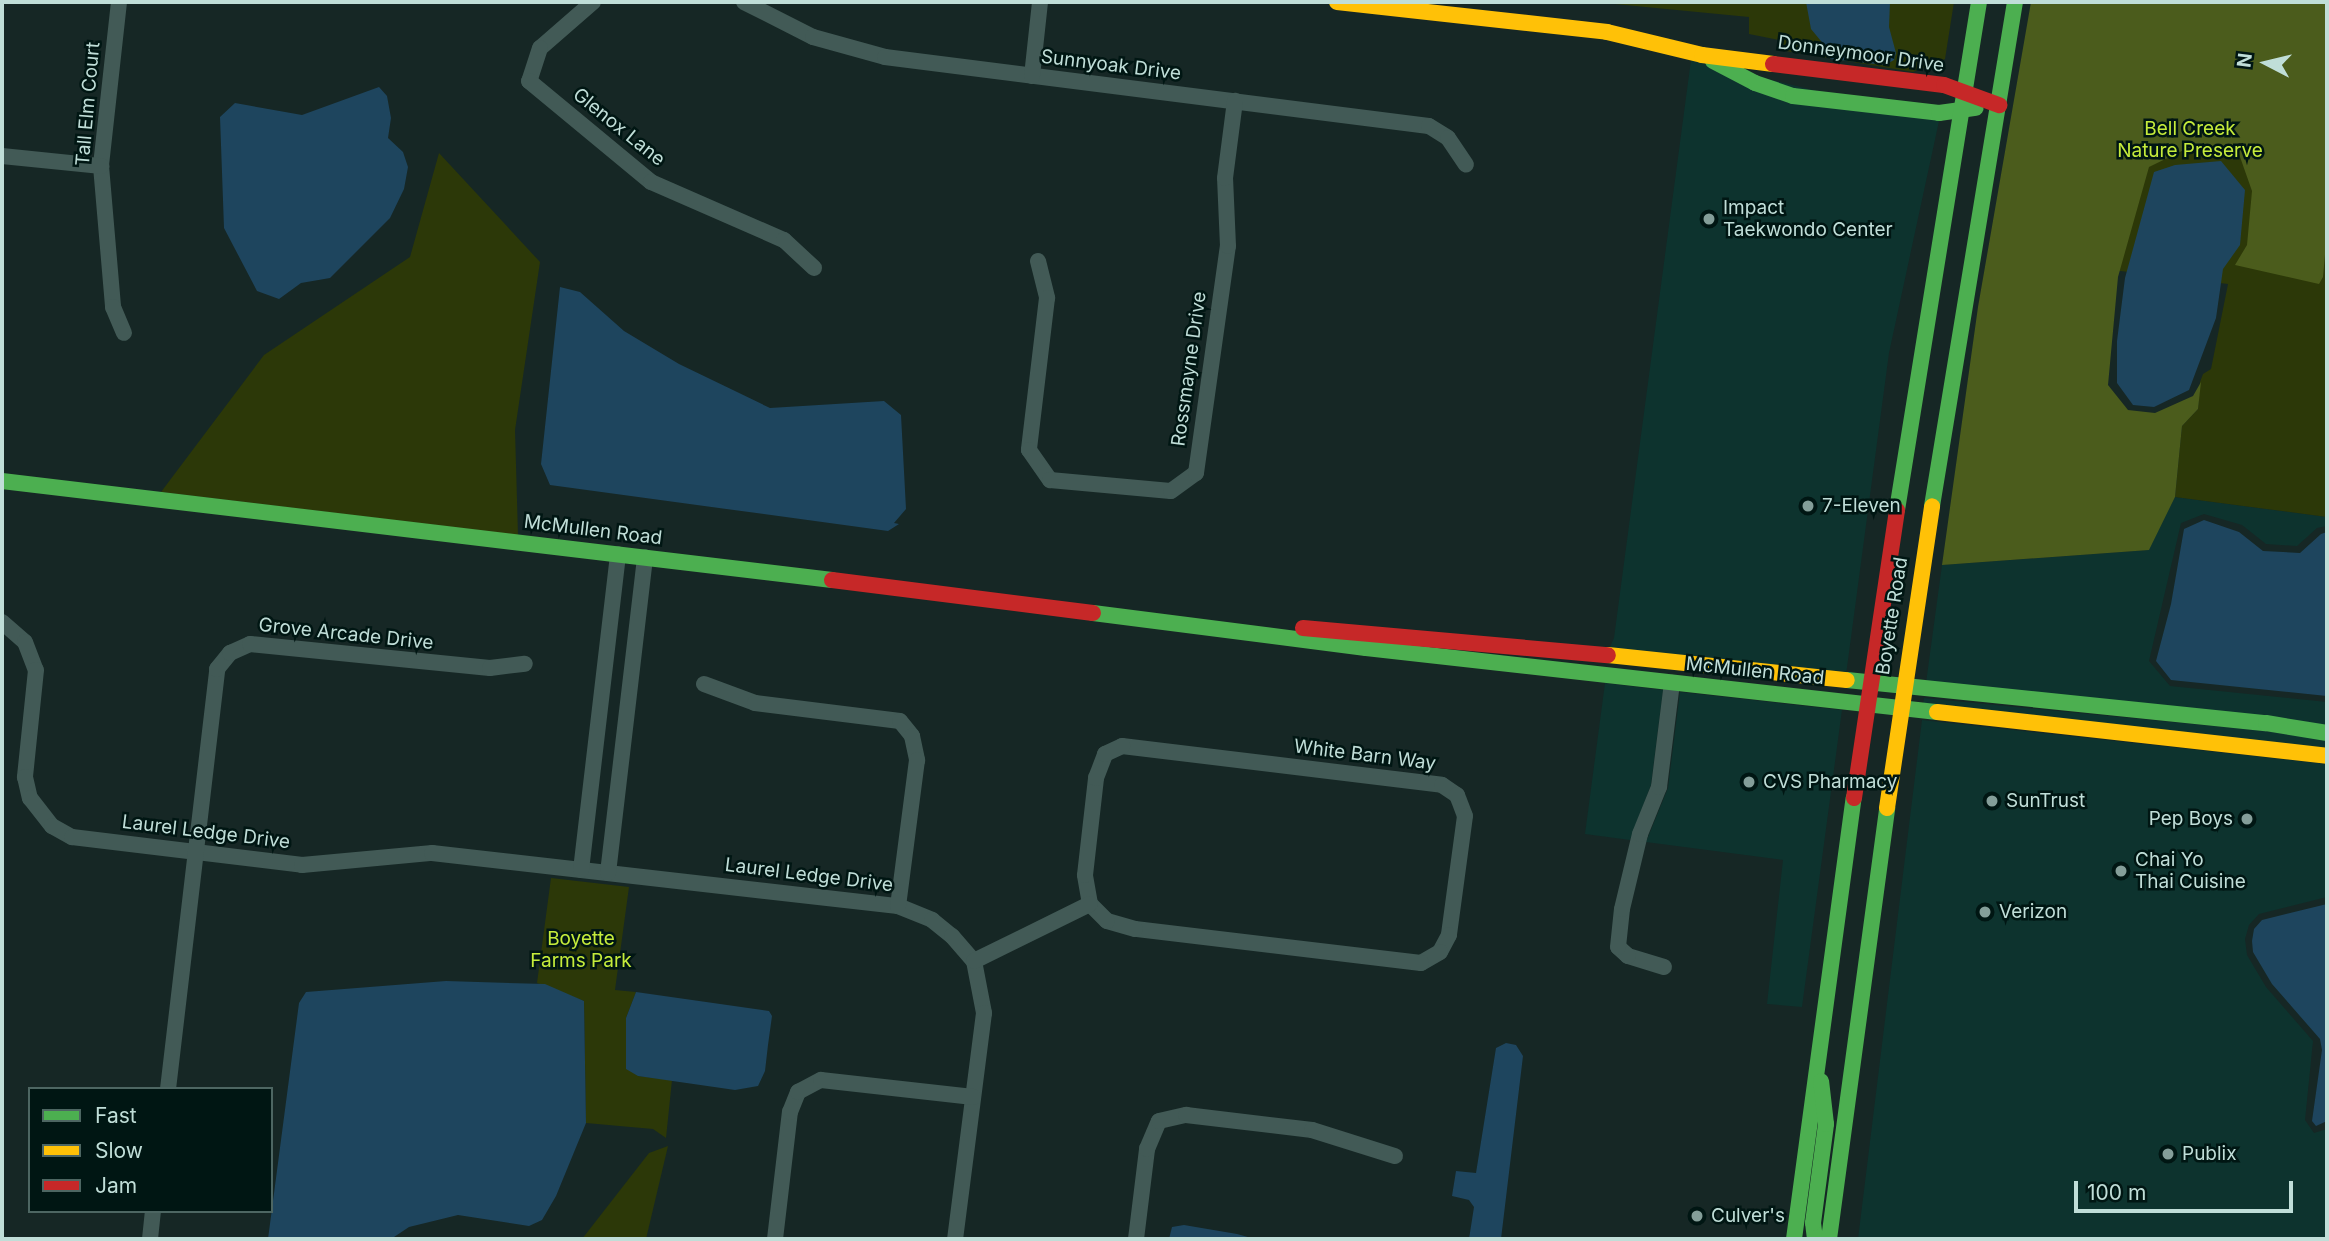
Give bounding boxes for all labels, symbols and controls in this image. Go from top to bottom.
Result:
north arrow [2231,28,2301,98]
street label: Donneymoor Drive [1776,31,1946,77]
street label: Tall Elm Court [71,41,105,167]
street label: Sunnyoak Drive [1040,45,1182,85]
text: N [2232,52,2257,69]
street label: Glenox Lane [569,83,669,171]
park label: Bell Creek Nature Preserve [2117,118,2263,162]
place label: Impact Taekwondo Center [1723,197,1893,241]
marker: Impact Taekwondo Center [1701,211,1717,227]
street label: Rossmayne Drive [1167,290,1211,448]
place label: 7-Eleven [1822,495,1901,517]
marker: 7-Eleven [1800,498,1816,514]
street label: McMullen Road [523,510,663,550]
street label: Boyette Road [1871,556,1913,676]
street label: Grove Arcade Drive [257,613,435,655]
street label: McMullen Road [1685,652,1825,690]
street label: White Barn Way [1293,735,1437,775]
place label: CVS Pharmacy [1763,771,1897,793]
marker: CVS Pharmacy [1741,774,1757,790]
place label: SunTrust [2006,790,2085,812]
marker: SunTrust [1984,793,2000,809]
place label: Pep Boys [2149,808,2233,830]
street label: Laurel Ledge Drive [121,810,291,854]
marker: Pep Boys [2239,811,2255,827]
place label: Chai Yo Thai Cuisine [2135,849,2246,893]
street label: Laurel Ledge Drive [724,853,894,897]
marker: Chai Yo Thai Cuisine [2113,863,2129,879]
place label: Verizon [1999,901,2067,923]
marker: Verizon [1977,904,1993,920]
park label: Boyette Farms Park [530,928,632,972]
legend [28,1087,273,1213]
text: Fast [95,1103,137,1128]
text: Slow [95,1138,143,1163]
place label: Publix [2182,1143,2237,1165]
marker: Publix [2160,1146,2176,1162]
scale bar [2077,1168,2296,1212]
text: Jam [95,1173,137,1198]
text: 100 m [2087,1180,2146,1205]
place label: Culver's [1711,1205,1785,1227]
marker: Culver's [1689,1208,1705,1224]

